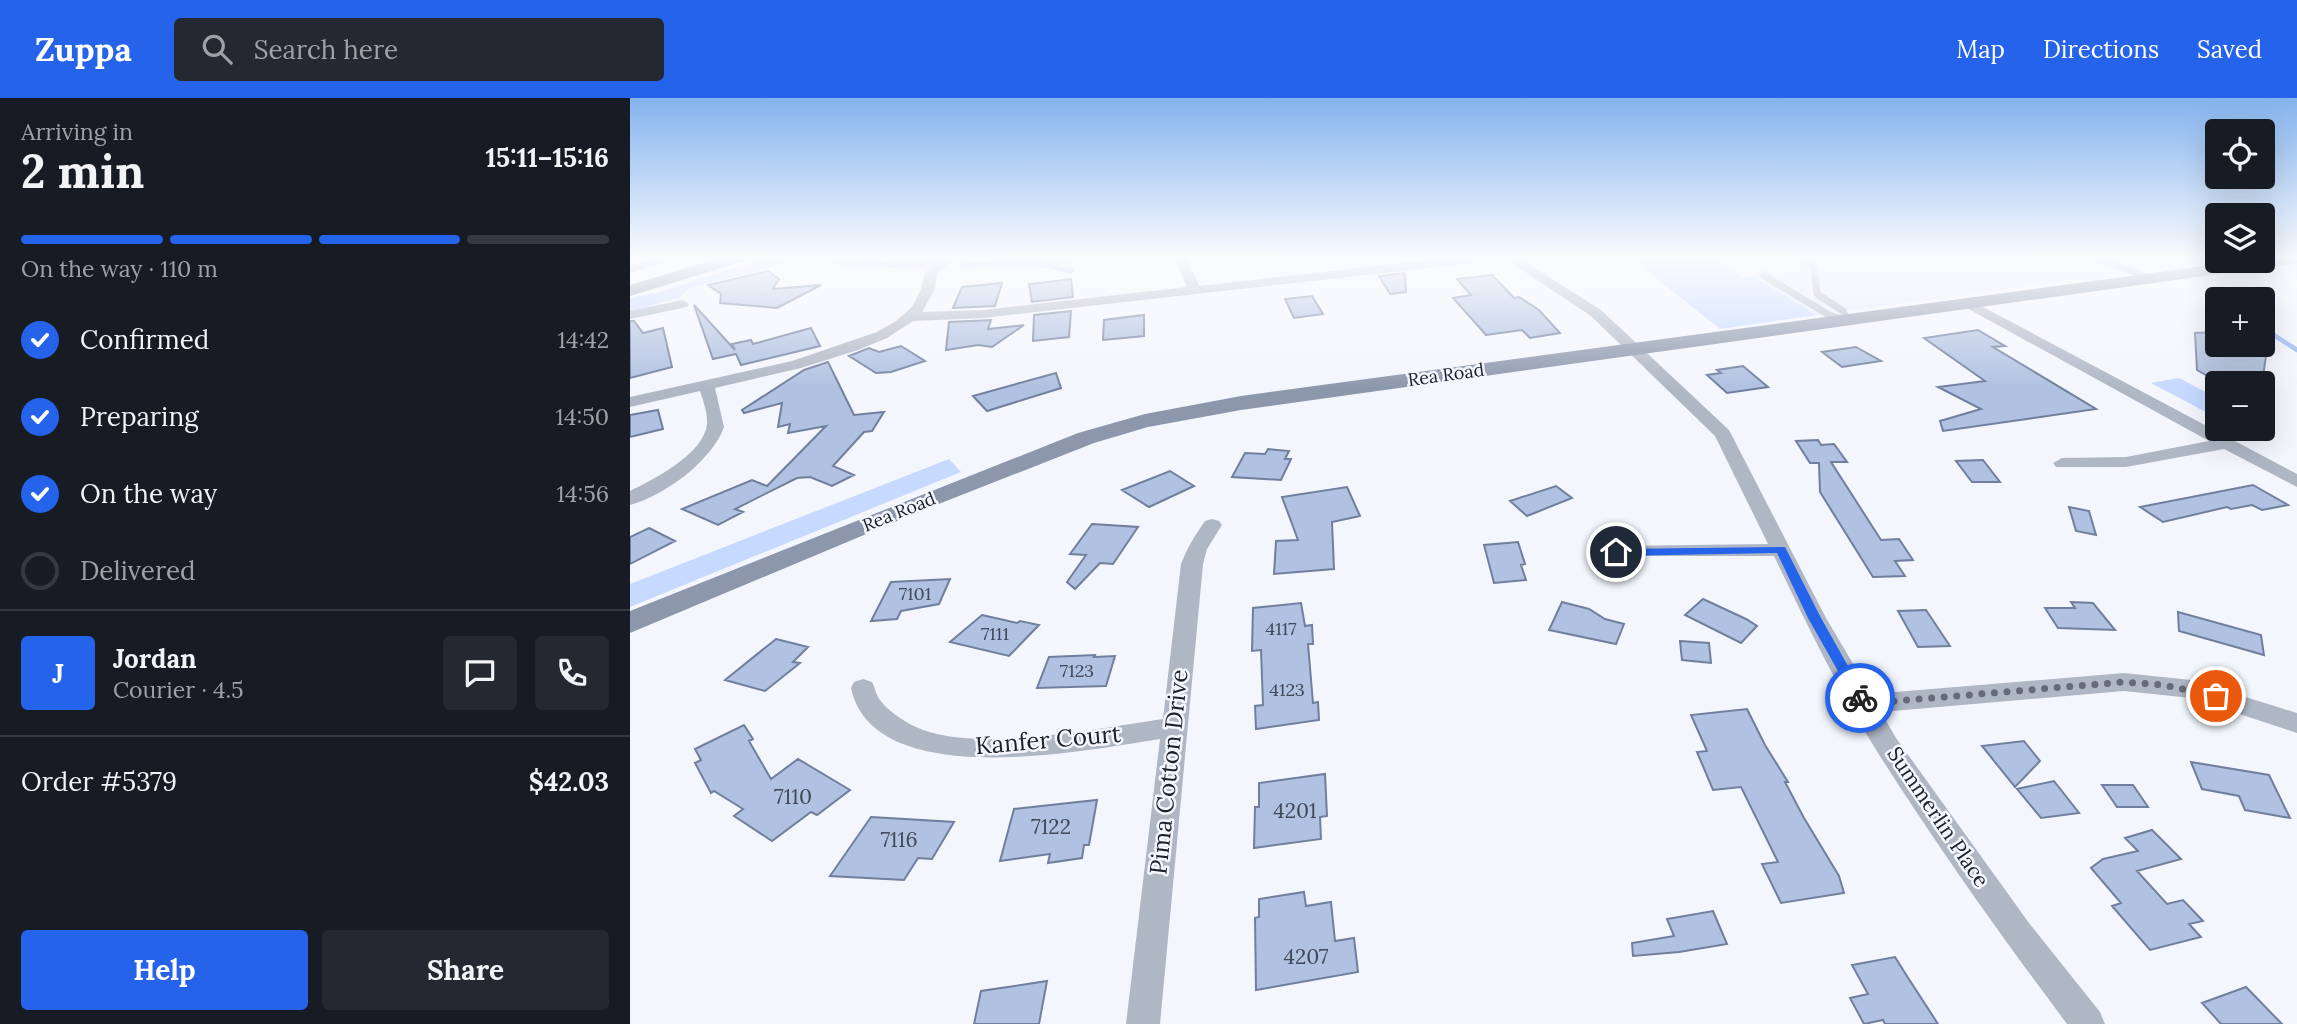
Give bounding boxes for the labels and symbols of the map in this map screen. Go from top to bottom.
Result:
street label: Rea Road [1406,358,1486,391]
street label: Rea Road [859,486,939,537]
pin [1586,522,1646,582]
house number: 7101 [899,582,931,605]
house number: 4117 [1265,617,1297,640]
house number: 7111 [981,622,1009,645]
house number: 7123 [1060,659,1094,682]
courier [1825,663,1895,733]
pin [2186,666,2246,726]
street label: Pima Cotton Drive [1142,668,1195,876]
house number: 4123 [1269,678,1305,701]
street label: Kanfer Court [974,718,1123,761]
street label: Summerlin Place [1881,741,1995,892]
house number: 7110 [774,783,812,810]
house number: 4201 [1273,797,1317,824]
house number: 7122 [1031,813,1071,840]
house number: 7116 [880,826,918,853]
house number: 4207 [1284,943,1329,970]

